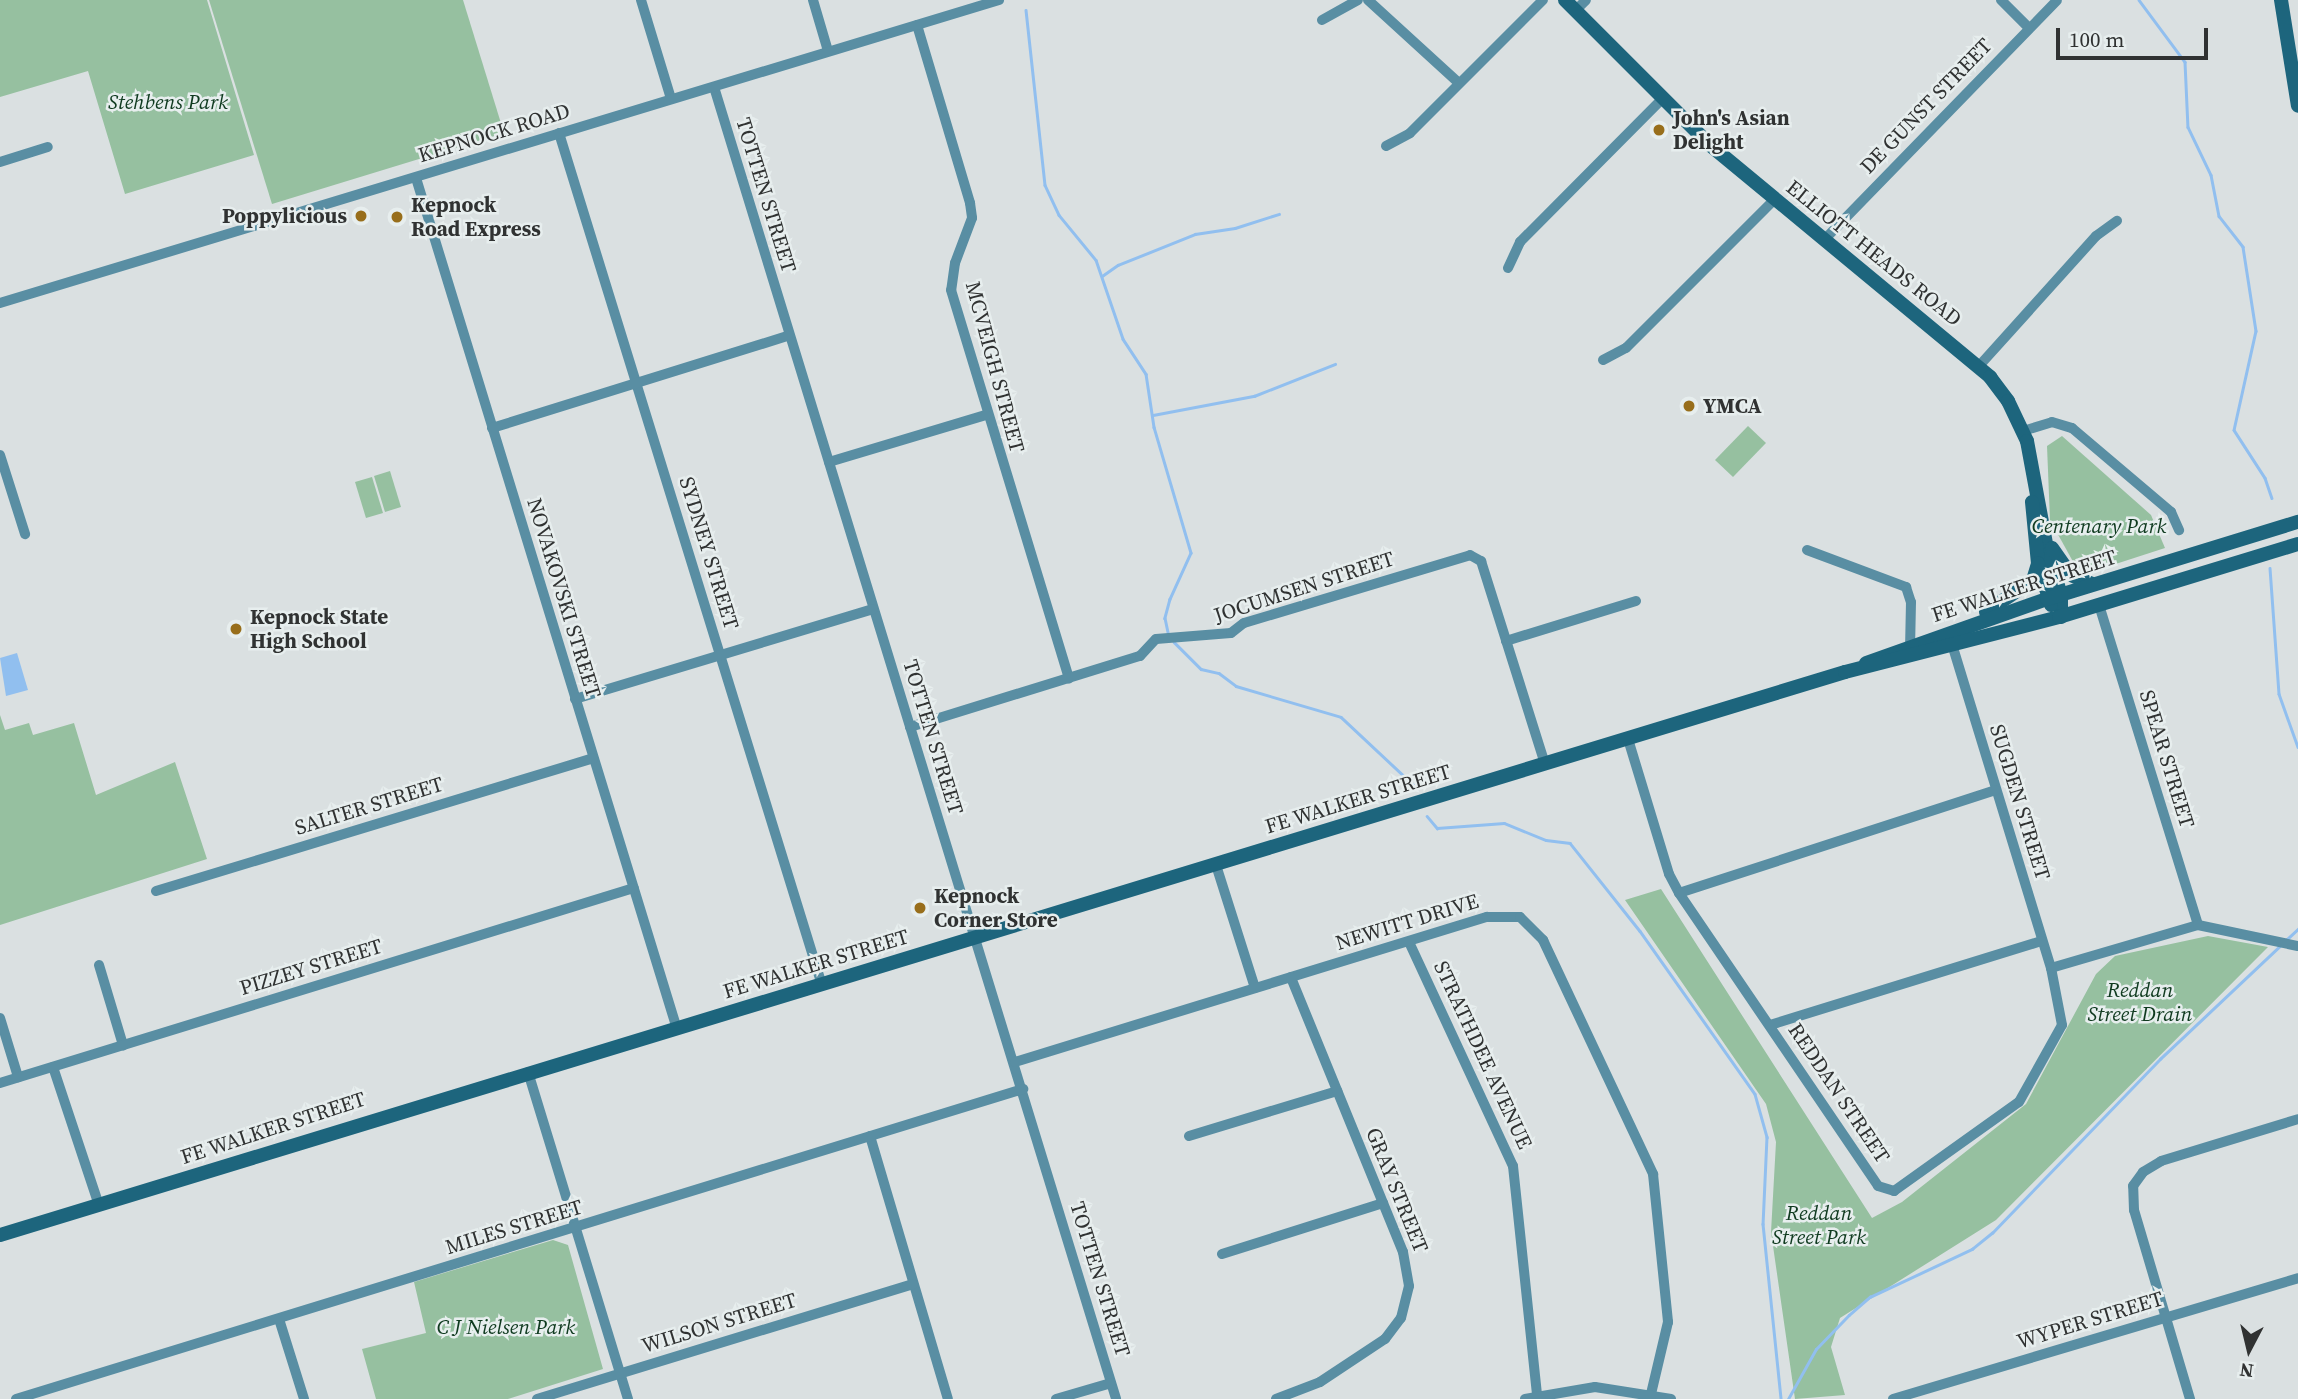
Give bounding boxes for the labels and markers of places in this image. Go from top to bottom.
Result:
place label: John's Asian Delight [1673,105,1790,155]
marker: John's Asian Delight [1651,122,1667,138]
place label: Kepnock Road Express [411,192,541,242]
place label: Poppylicious [222,203,347,229]
marker: Poppylicious [353,208,369,224]
marker: Kepnock Road Express [389,209,405,225]
place label: YMCA [1703,393,1762,419]
marker: YMCA [1681,398,1697,414]
place label: Kepnock State High School [250,604,388,654]
marker: Kepnock State High School [228,621,244,637]
place label: Kepnock Corner Store [934,883,1058,933]
marker: Kepnock Corner Store [912,900,928,916]

